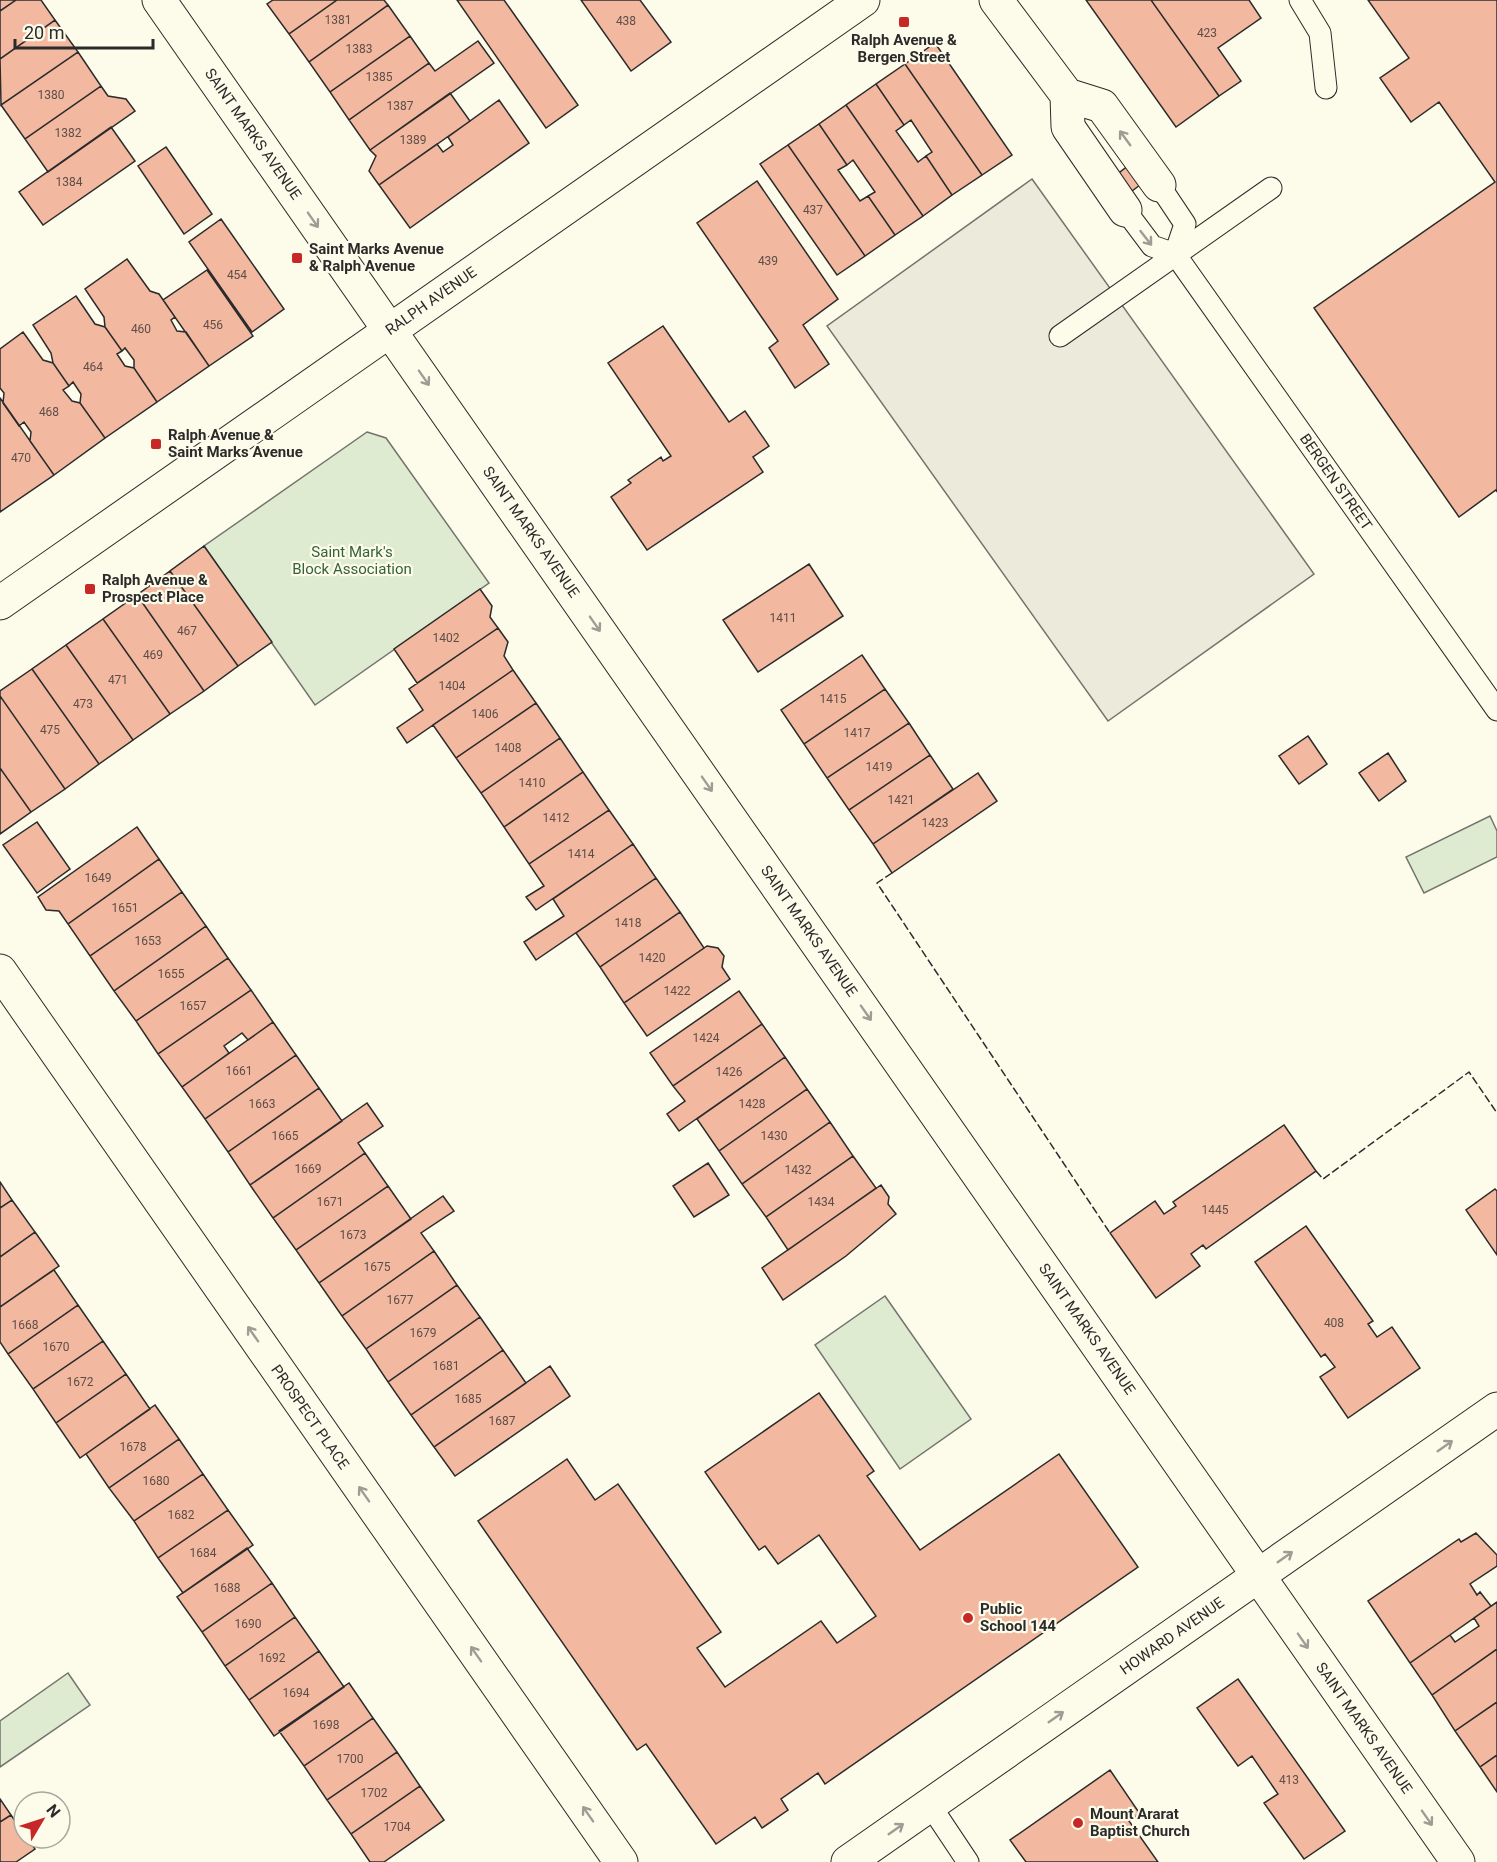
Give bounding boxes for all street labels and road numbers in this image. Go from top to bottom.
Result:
street label: SAINT MARKS AVENUE [201,65,305,203]
street label: RALPH AVENUE [382,263,480,339]
street label: BERGEN STREET [1296,430,1376,534]
street label: SAINT MARKS AVENUE [479,463,583,601]
street label: SAINT MARKS AVENUE [757,862,861,1000]
street label: SAINT MARKS AVENUE [1035,1260,1139,1398]
street label: PROSPECT PLACE [267,1361,353,1473]
street label: HOWARD AVENUE [1117,1593,1228,1679]
street label: SAINT MARKS AVENUE [1312,1659,1416,1797]

